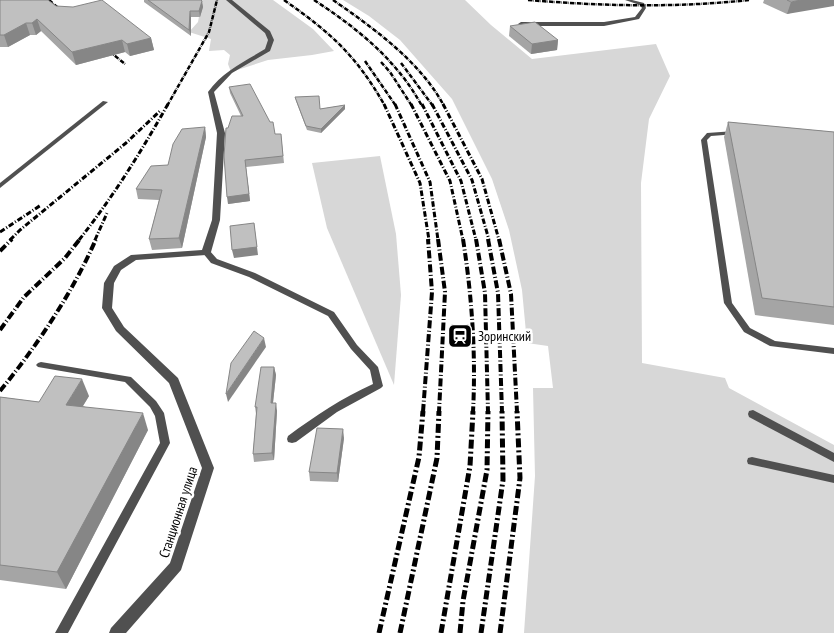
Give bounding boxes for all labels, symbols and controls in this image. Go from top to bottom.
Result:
station icon: Зоринский [447,323,473,349]
place label: Зоринский [478,327,531,345]
street label: Станционная улица [155,464,201,560]

